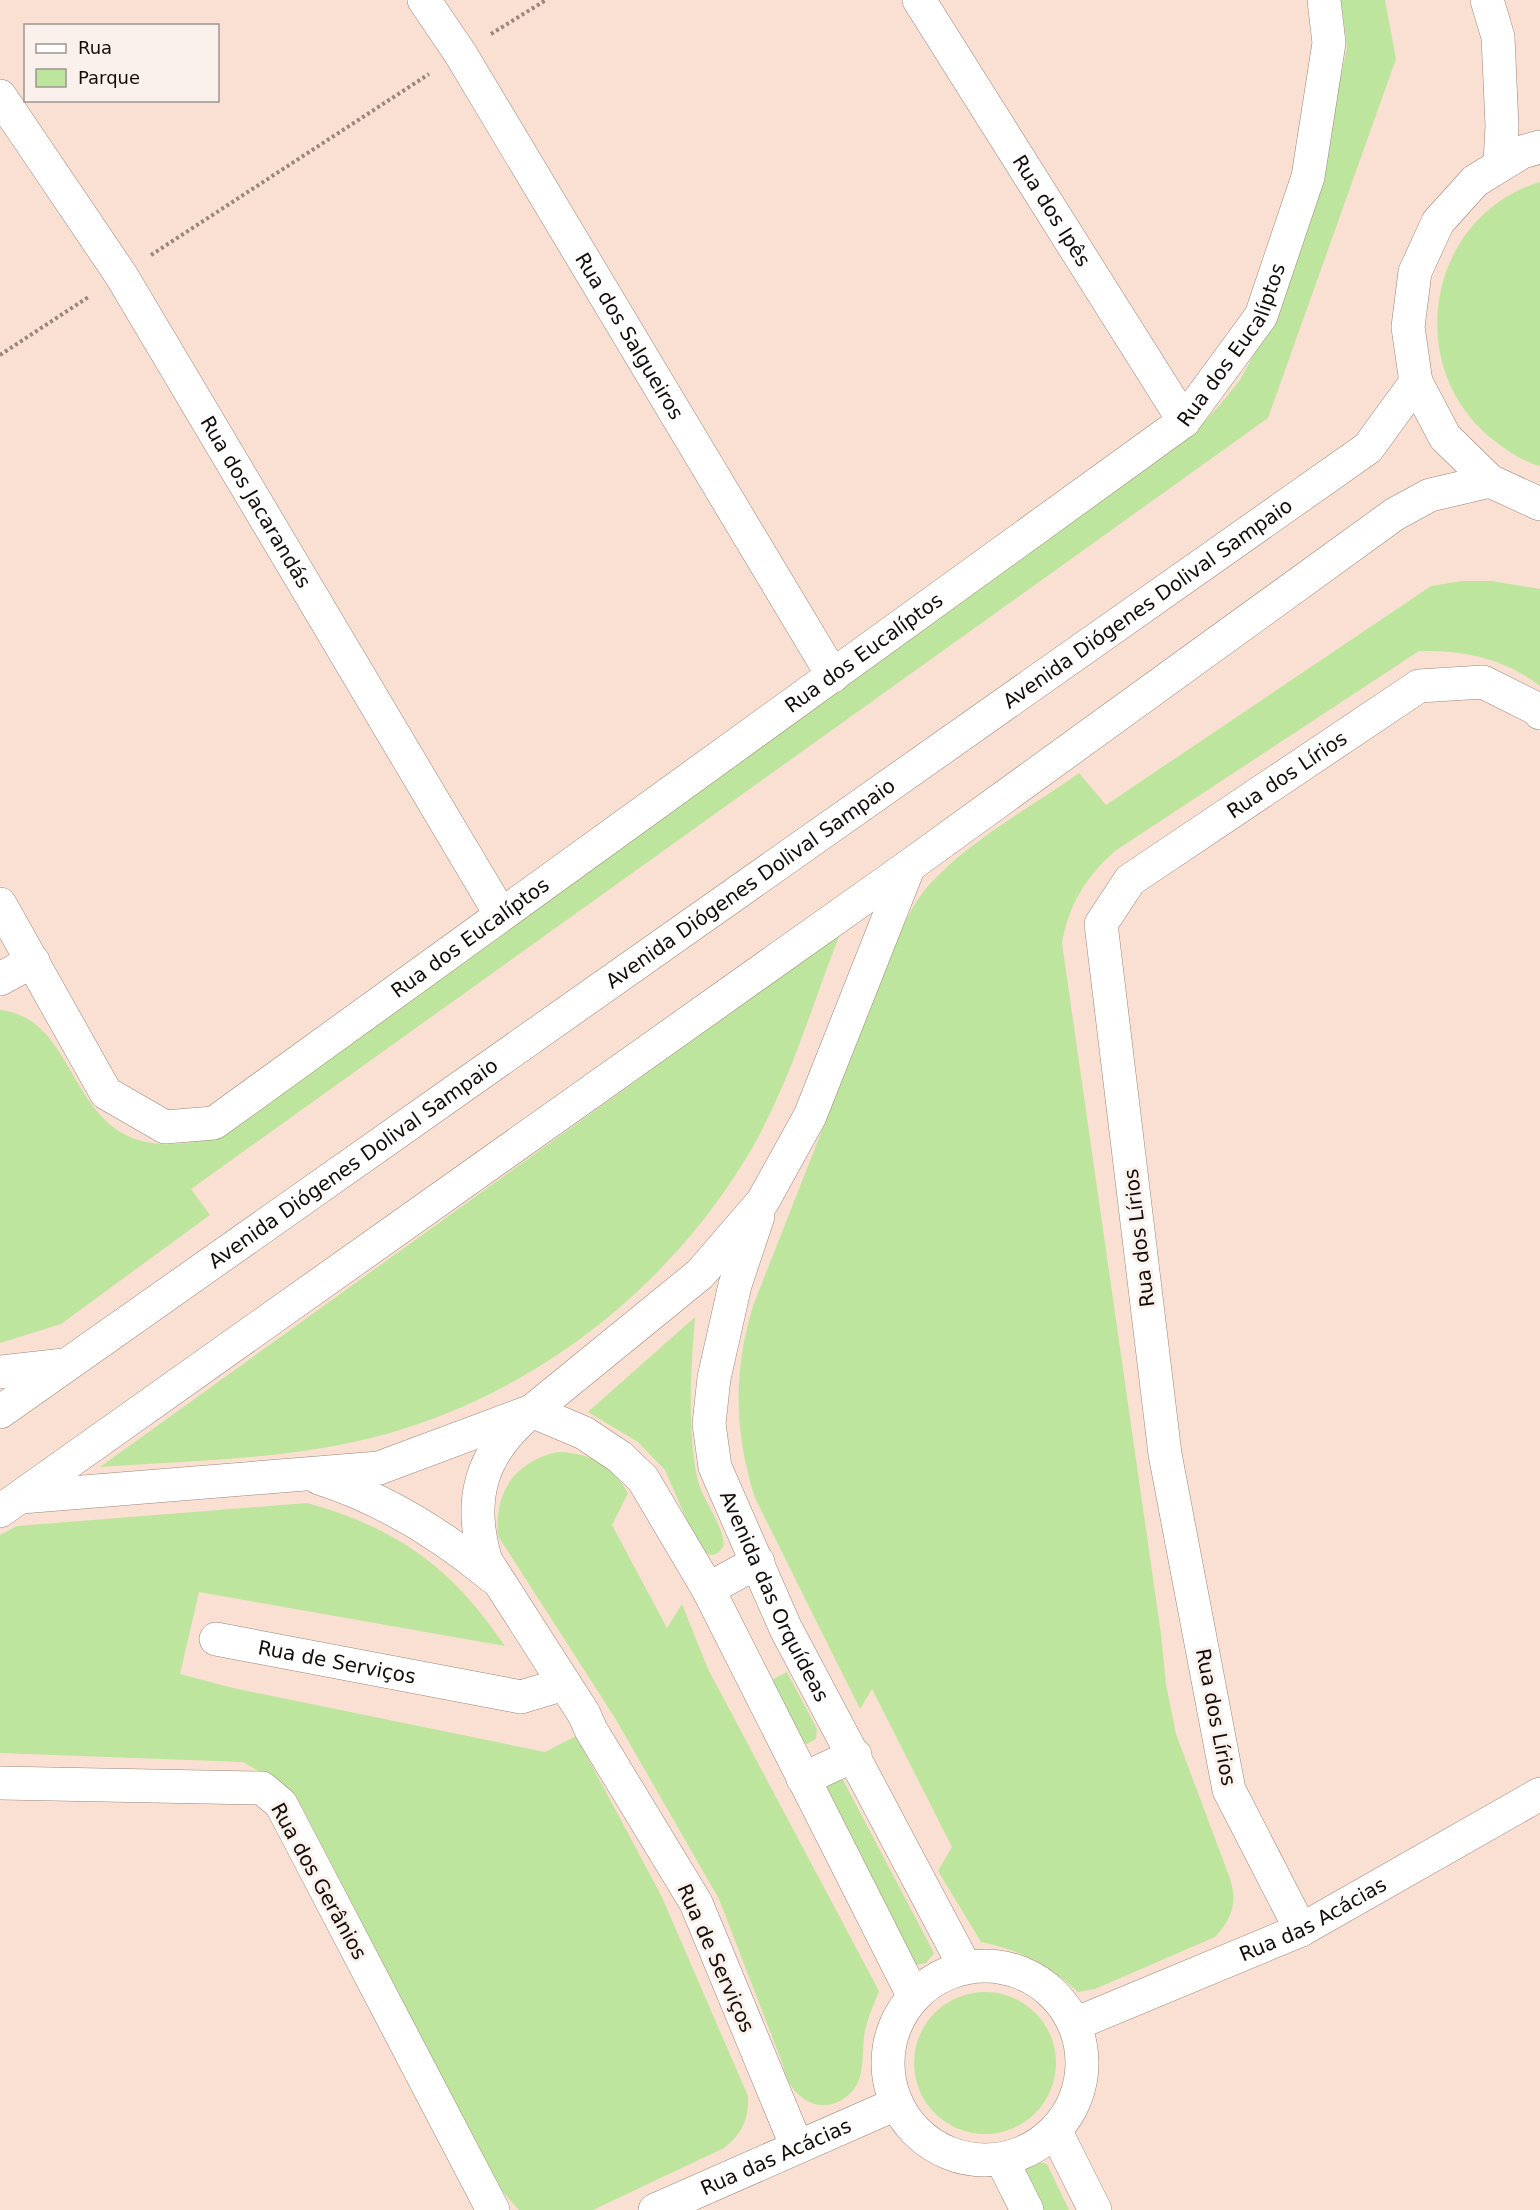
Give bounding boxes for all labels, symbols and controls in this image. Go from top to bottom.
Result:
legend [24,24,219,102]
text: Rua [78,37,112,58]
text: Parque [78,67,140,88]
street label: Rua dos Ipês [1008,150,1096,271]
street label: Rua dos Salgueiros [570,248,689,424]
street label: Rua dos Eucalíptos [1172,260,1290,431]
street label: Rua dos Jacarandás [195,412,316,592]
street label: Avenida Diógenes Dolival Sampaio [998,493,1297,713]
street label: Rua dos Eucalíptos [780,588,947,718]
street label: Rua dos Lírios [1222,726,1351,823]
street label: Avenida Diógenes Dolival Sampaio [601,773,900,993]
street label: Rua dos Eucalíptos [386,873,554,1003]
street label: Avenida Diógenes Dolival Sampaio [204,1053,502,1273]
street label: Rua dos Lírios [1119,1167,1159,1309]
street label: Avenida das Orquídeas [715,1487,834,1706]
street label: Rua de Serviços [256,1635,418,1689]
street label: Rua dos Lírios [1191,1646,1241,1788]
street label: Rua dos Gerânios [266,1799,372,1963]
street label: Rua das Acácias [1236,1872,1391,1966]
street label: Rua de Serviços [673,1880,759,2036]
street label: Rua das Acácias [697,2113,855,2200]

